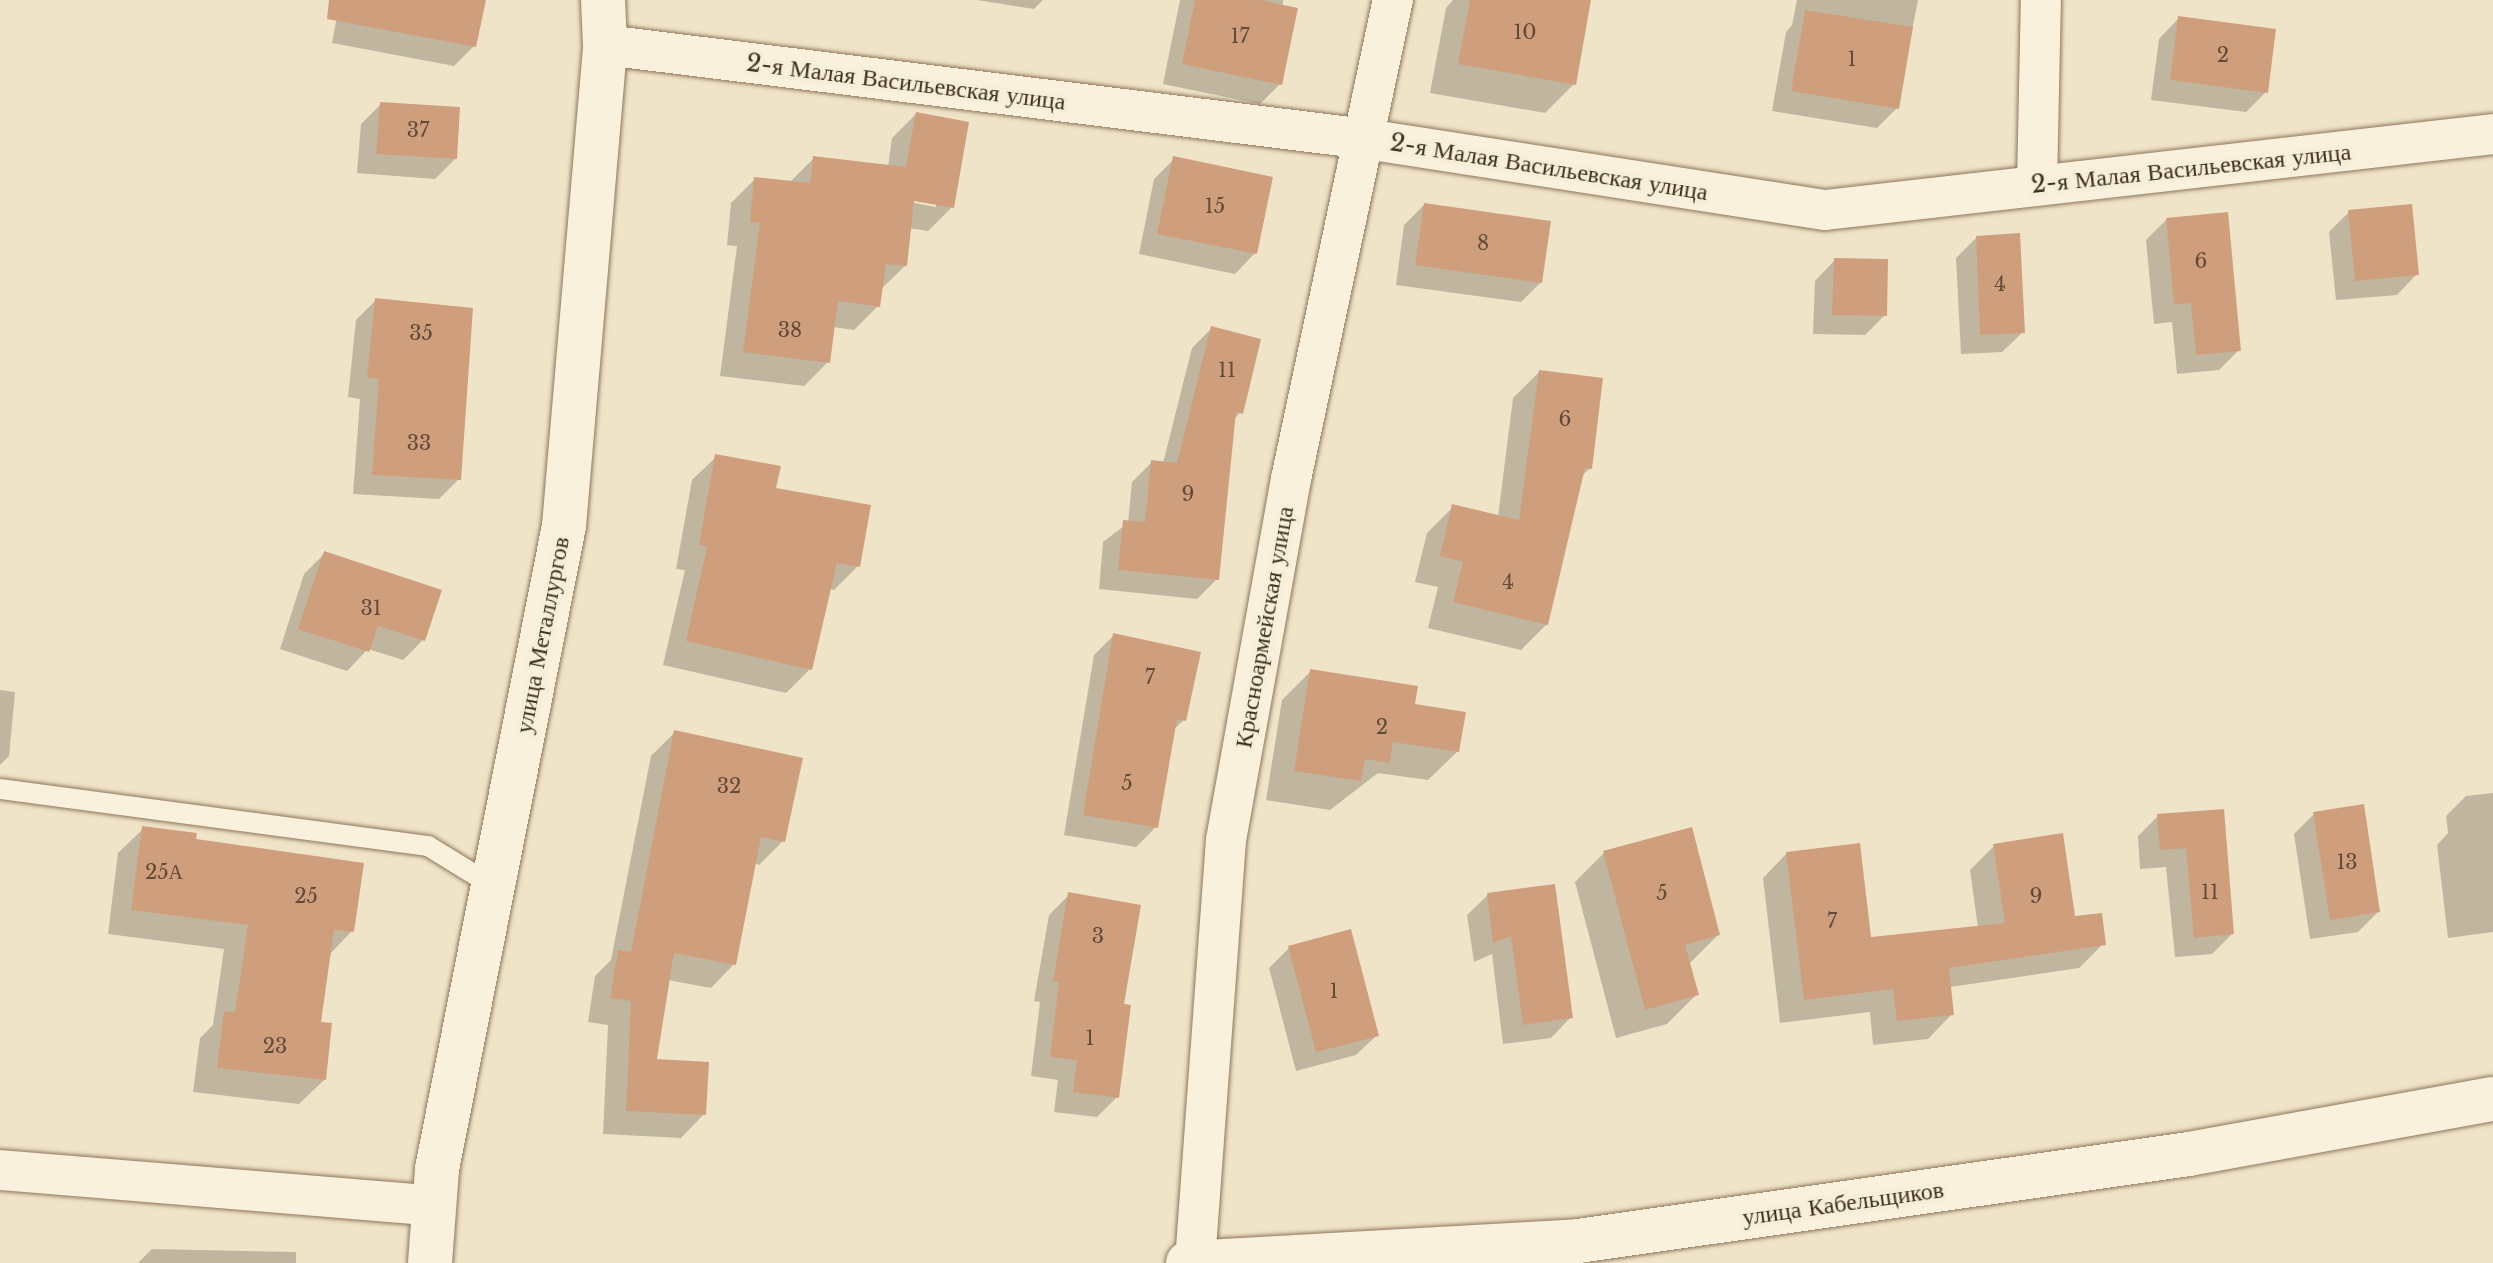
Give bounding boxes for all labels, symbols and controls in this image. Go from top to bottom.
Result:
house number: 10 [1513,20,1537,44]
house number: 17 [1231,24,1249,48]
house number: 2 [2217,43,2229,67]
house number: 1 [1848,47,1856,71]
street label: 2-я Малая Васильевская улица [745,48,1067,116]
house number: 37 [407,118,429,142]
street label: 2-я Малая Васильевская улица [1388,128,1710,206]
street label: 2-я Малая Васильевская улица [2030,137,2352,199]
house number: 15 [1205,194,1225,218]
house number: 8 [1477,231,1489,255]
house number: 6 [2195,249,2207,273]
house number: 4 [1994,272,2006,296]
house number: 38 [778,318,802,342]
house number: 35 [409,321,433,345]
house number: 11 [1218,358,1236,382]
house number: 6 [1559,407,1571,431]
house number: 33 [407,431,431,455]
house number: 9 [1182,482,1194,506]
street label: Красноармейская улица [1229,504,1299,750]
street label: улица Металлургов [509,534,575,736]
house number: 4 [1502,570,1514,594]
house number: 31 [360,596,382,620]
house number: 7 [1145,665,1155,689]
house number: 2 [1376,715,1388,739]
house number: 5 [1121,771,1133,795]
house number: 32 [717,774,741,798]
house number: 13 [2336,850,2358,874]
house number: 25А [145,860,183,884]
house number: 11 [2201,880,2219,904]
house number: 5 [1656,881,1668,905]
house number: 25 [294,884,318,908]
house number: 9 [2030,884,2042,908]
house number: 7 [1827,909,1837,933]
house number: 3 [1092,924,1104,948]
house number: 1 [1330,979,1338,1003]
house number: 1 [1086,1026,1094,1050]
house number: 23 [263,1034,287,1058]
street label: улица Кабельщиков [1740,1175,1946,1231]

